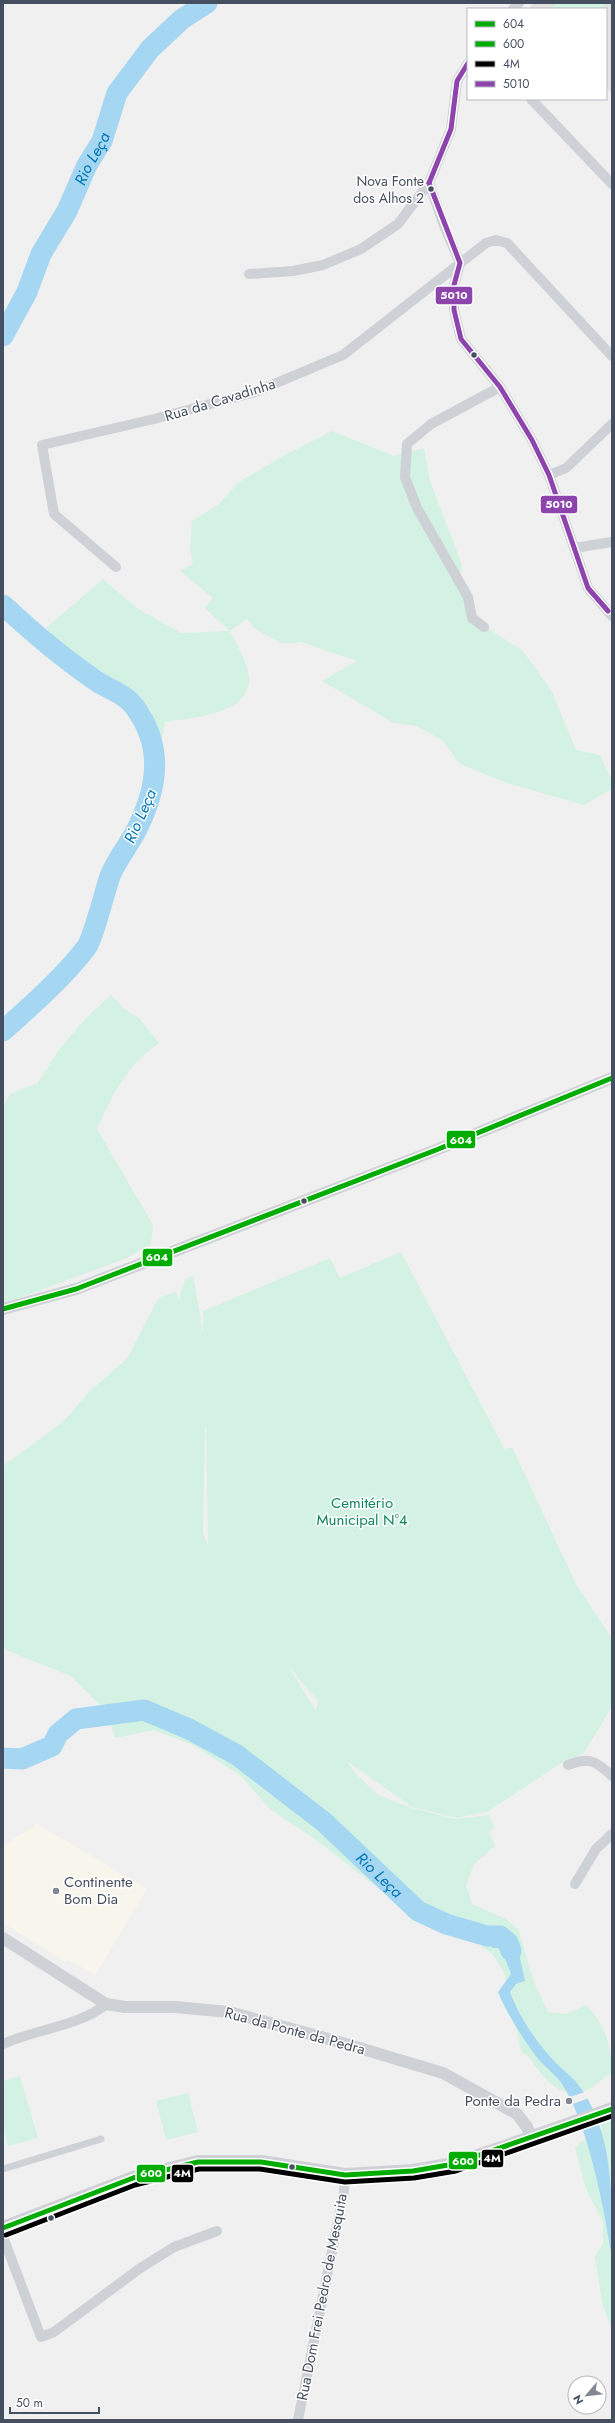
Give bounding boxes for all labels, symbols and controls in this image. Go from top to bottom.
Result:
legend [467,8,607,100]
text: 604 [503,15,524,33]
text: 600 [503,35,524,53]
text: 4M [503,55,520,73]
text: 5010 [503,75,530,93]
water label: Rio Leça [68,129,116,189]
place label: Nova Fonte dos Alhos 2 [353,171,424,208]
marker: Nova Fonte dos Alhos 2 [426,184,436,194]
line badge: 5010 [435,286,473,305]
text: 5010 [440,287,468,303]
unlabelled marker [469,350,479,360]
street label: Rua da Cavadinha [162,373,278,427]
line badge: 5010 [540,495,578,514]
text: 5010 [545,496,573,512]
water label: Rio Leça [118,785,162,847]
line badge: 604 [446,1130,476,1149]
text: 604 [450,1132,472,1148]
unlabelled marker [299,1196,309,1206]
line badge: 604 [142,1248,173,1267]
text: 604 [146,1249,168,1265]
park label: Cemitério Municipal Nº4 [316,1492,408,1531]
water label: Rio Leça [351,1847,408,1903]
place label: Continente Bom Dia [64,1871,133,1910]
marker: Continente Bom Dia [51,1886,61,1896]
street label: Rua da Ponte da Pedra [222,2002,368,2060]
place label: Ponte da Pedra [465,2090,561,2112]
marker: Ponte da Pedra [564,2096,574,2106]
line badge: 4M [481,2149,504,2168]
text: 4M [483,2150,501,2166]
line badge: 600 [448,2151,478,2170]
text: 600 [452,2153,474,2169]
unlabelled marker [287,2162,297,2172]
line badge: 600 [136,2164,166,2183]
line badge: 4M [171,2164,194,2183]
text: 600 [140,2165,162,2181]
text: 4M [173,2165,191,2181]
street label: Rua Dom Frei Pedro de Mesquita [291,2192,353,2402]
unlabelled marker [46,2213,56,2223]
north arrow [567,2375,607,2415]
scale bar [10,2389,99,2415]
text: N [569,2392,587,2407]
text: 50 m [16,2394,43,2412]

